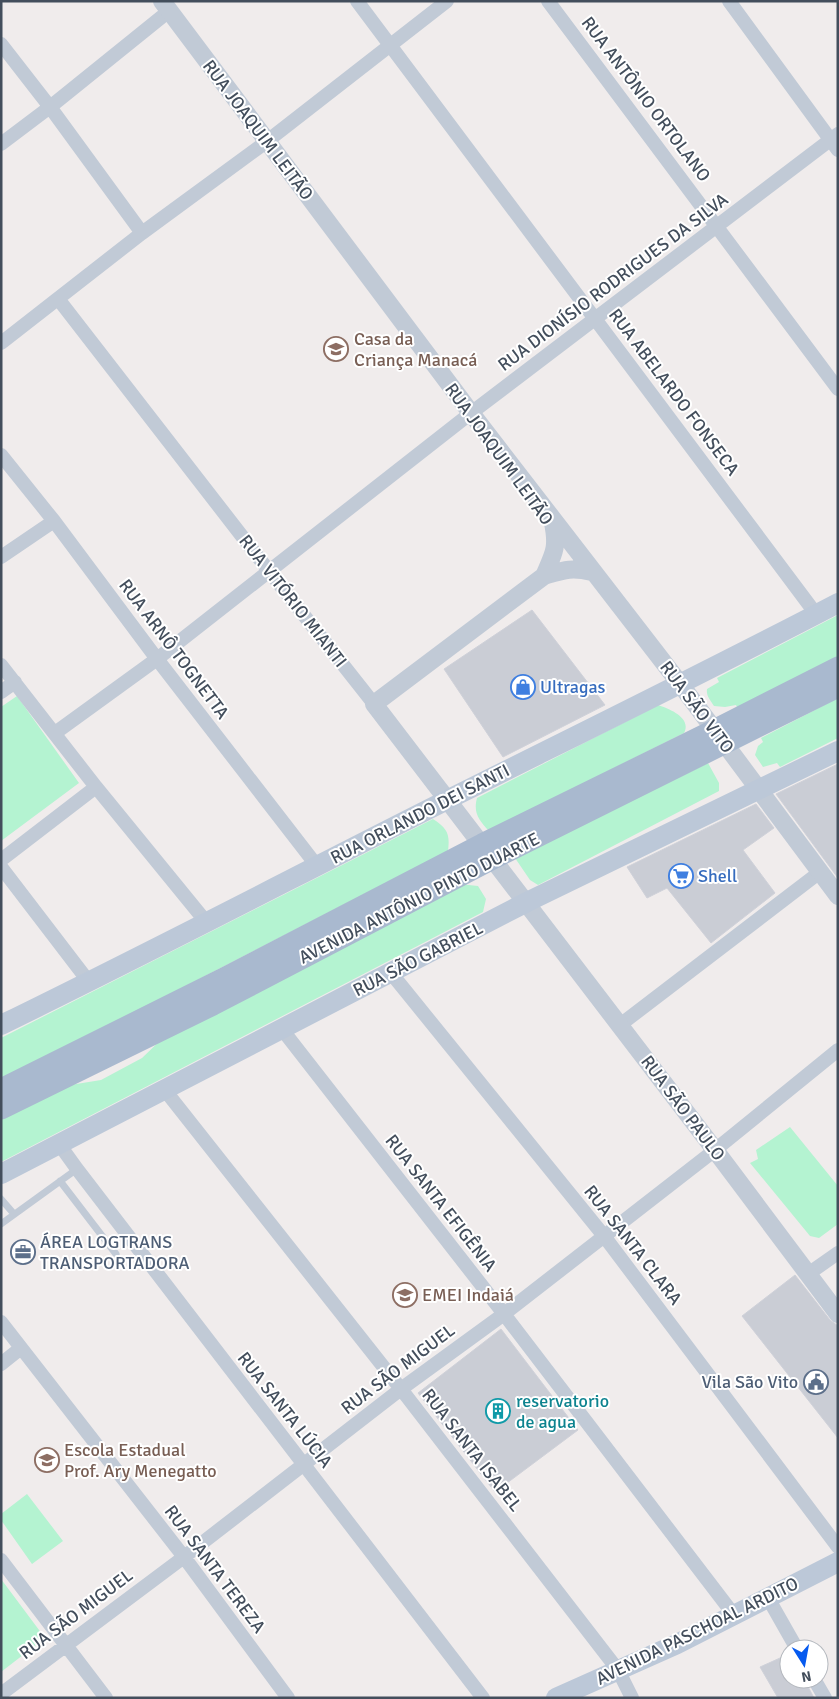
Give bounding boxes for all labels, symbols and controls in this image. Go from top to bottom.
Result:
street label: RUA ANTÔNIO ORTOLANO [577,12,715,186]
street label: RUA JOAQUIM LEITÃO [198,55,318,205]
street label: RUA DIONÍSIO RODRIGUES DA SILVA [494,188,732,376]
street label: RUA ABELARDO FONSECA [604,304,744,480]
place label: Casa da Criança Manacá [354,328,477,371]
school or university icon: Casa da Criança Manacá [323,336,349,362]
street label: RUA JOAQUIM LEITÃO [440,379,558,529]
street label: RUA VITÓRIO MIANTI [234,530,352,672]
street label: RUA ARNÔ TOGNETTA [114,575,234,723]
street label: RUA SÃO VITO [655,657,739,757]
shop icon: Ultragas [510,674,536,700]
place label: Ultragas [540,676,606,698]
street label: RUA ORLANDO DEI SANTI [327,759,513,869]
street label: AVENIDA ANTÔNIO PINTO DUARTE [295,828,543,968]
supermarket icon: Shell [668,863,694,889]
place label: Shell [698,865,737,887]
street label: RUA SÃO GABRIEL [349,917,487,1001]
street label: RUA SÃO PAULO [636,1051,730,1165]
street label: RUA SANTA EFIGÊNIA [381,1130,501,1276]
street label: RUA SANTA CLARA [579,1181,687,1309]
place label: ÁREA LOGTRANS TRANSPORTADORA [40,1231,190,1274]
office icon: ÁREA LOGTRANS TRANSPORTADORA [10,1239,36,1265]
school or university icon: EMEI Indaiá [392,1282,418,1308]
place label: EMEI Indaiá [422,1284,514,1306]
street label: RUA SÃO MIGUEL [337,1319,459,1419]
street label: RUA SANTA LÚCIA [233,1348,337,1472]
public building icon: Vila São Vito [803,1369,829,1395]
place label: Vila São Vito [701,1371,798,1393]
street label: RUA SANTA ISABEL [417,1384,527,1516]
place label: reservatorio de agua [516,1390,609,1433]
building icon: reservatorio de agua [485,1398,511,1424]
place label: Escola Estadual Prof. Ary Menegatto [64,1439,217,1482]
school or university icon: Escola Estadual Prof. Ary Menegatto [34,1447,60,1473]
street label: RUA SANTA TEREZA [160,1501,270,1637]
street label: RUA SÃO MIGUEL [15,1564,137,1664]
street label: AVENIDA PASCHOAL ARDITO [592,1572,802,1690]
north arrow [779,1639,829,1689]
text: N [800,1667,813,1686]

